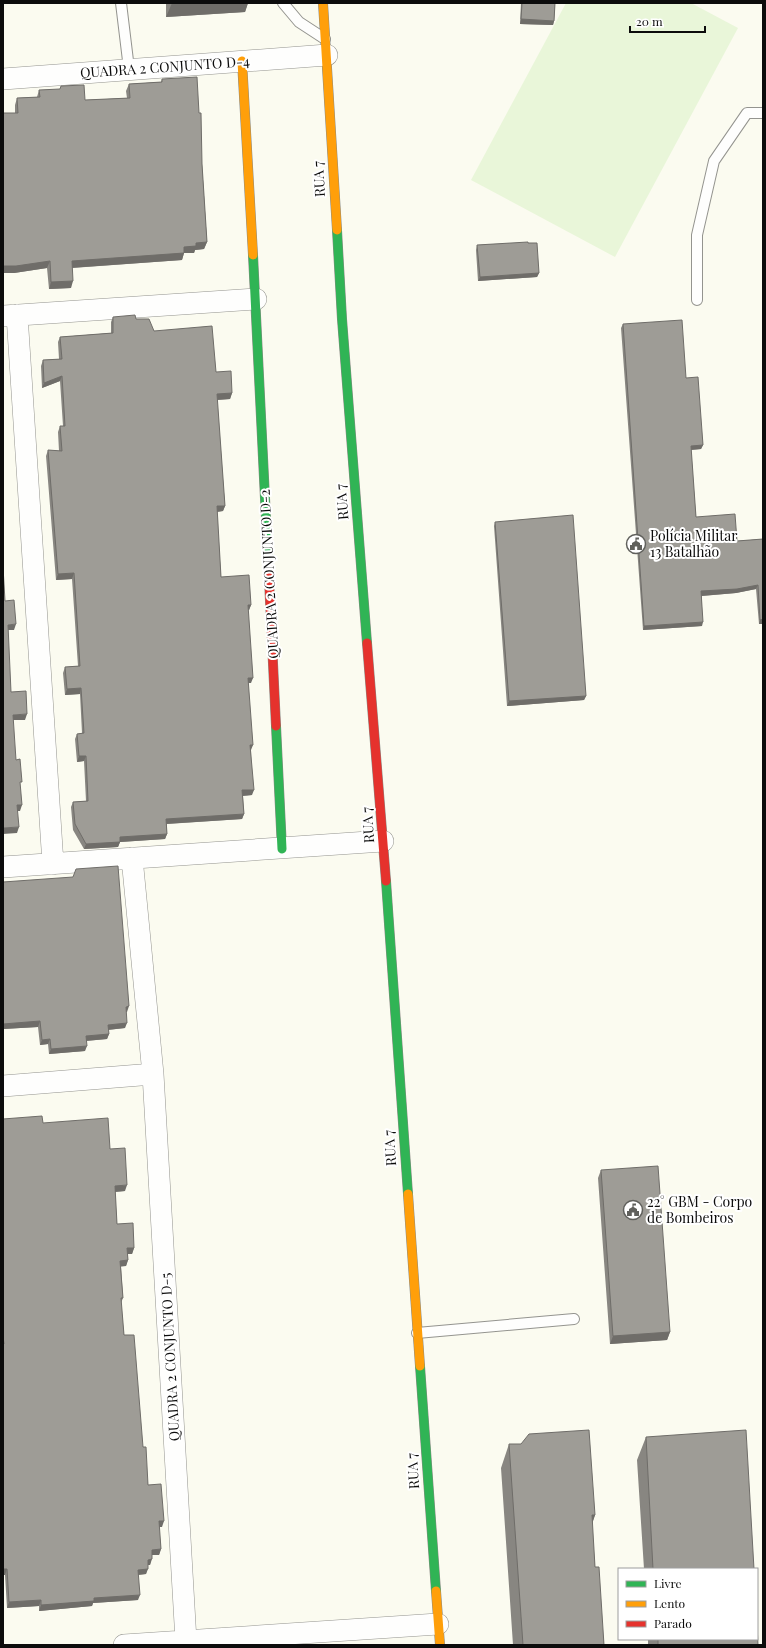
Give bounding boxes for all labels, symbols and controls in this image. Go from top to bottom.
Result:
scale bar [630,8,705,34]
text: 20 m [636,13,663,29]
street label: QUADRA 2 CONJUNTO D-4 [80,51,250,82]
street label: RUA 7 [308,160,329,198]
street label: RUA 7 [330,483,353,521]
street label: QUADRA 2 CONJUNTO D-2 [255,489,282,659]
place label: Polícia Militar 13 Batalhão [650,526,738,561]
public building icon: Polícia Militar 13 Batalhão [625,533,647,555]
street label: RUA 7 [357,806,378,844]
street label: RUA 7 [379,1129,400,1167]
place label: 22° GBM - Corpo de Bombeiros [647,1192,753,1227]
public building icon: 22° GBM - Corpo de Bombeiros [622,1199,644,1221]
street label: QUADRA 2 CONJUNTO D-5 [156,1272,183,1442]
street label: RUA 7 [402,1452,423,1490]
legend [618,1568,758,1640]
text: Livre [654,1575,682,1591]
text: Lento [654,1595,686,1611]
text: Parado [654,1615,692,1631]

